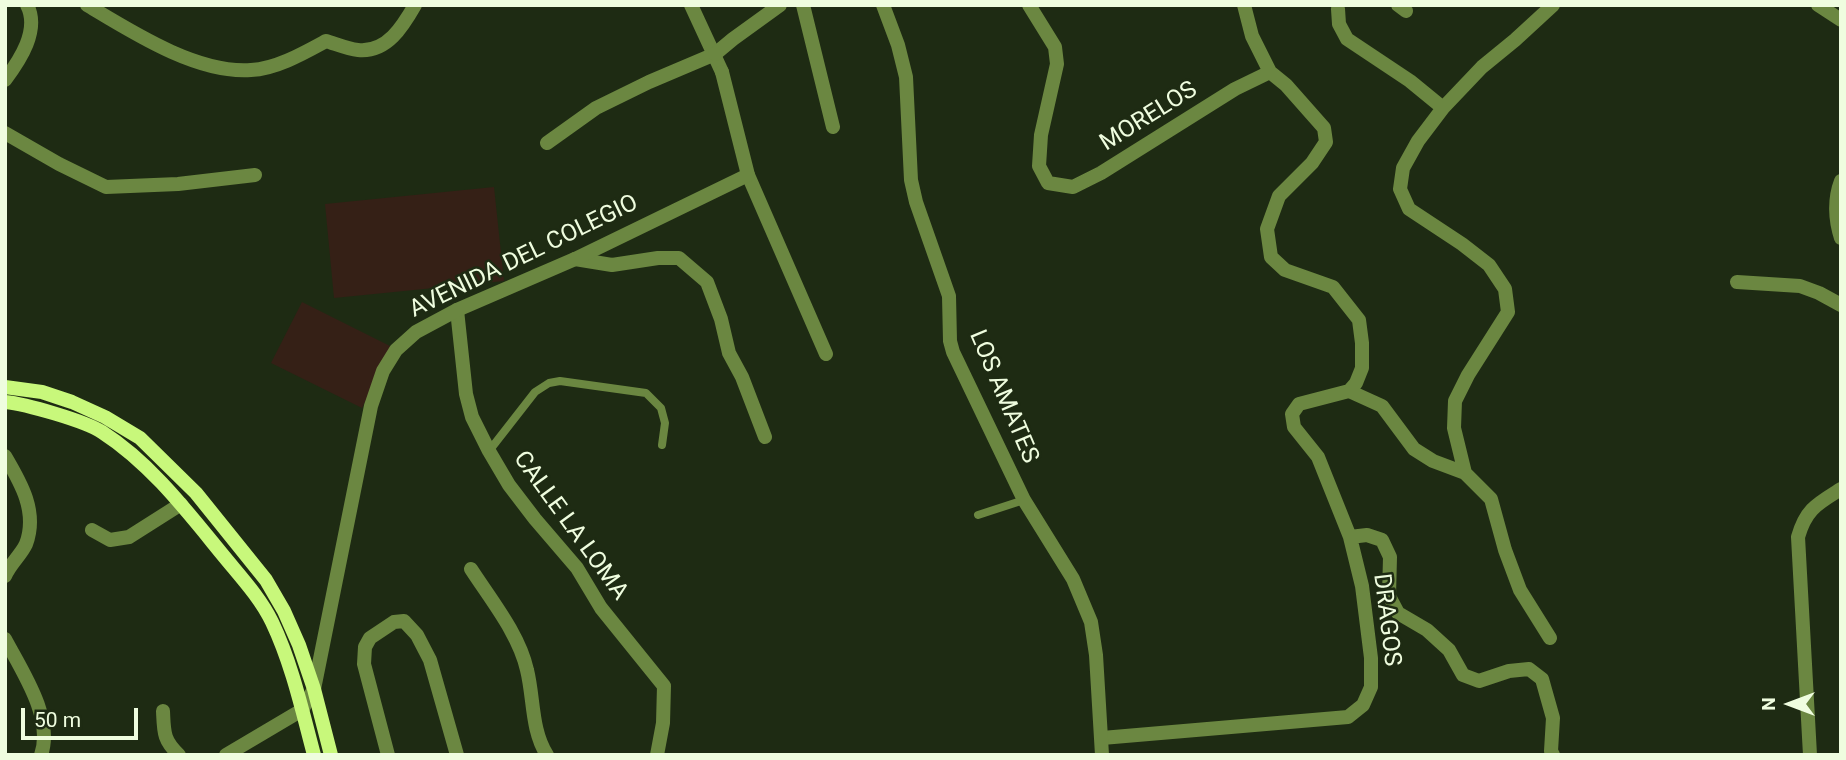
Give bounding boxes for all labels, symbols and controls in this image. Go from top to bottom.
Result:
street label: MORELOS [1095,76,1203,158]
street label: AVENIDA DEL COLEGIO [405,189,643,325]
street label: LOS AMATES [962,326,1044,468]
street label: CALLE LA LOMA [506,446,634,606]
street label: DRAGOS [1366,572,1406,668]
north arrow [1755,669,1825,739]
scale bar [24,694,142,738]
text: N [1757,697,1780,711]
text: 50 m [34,708,81,732]

